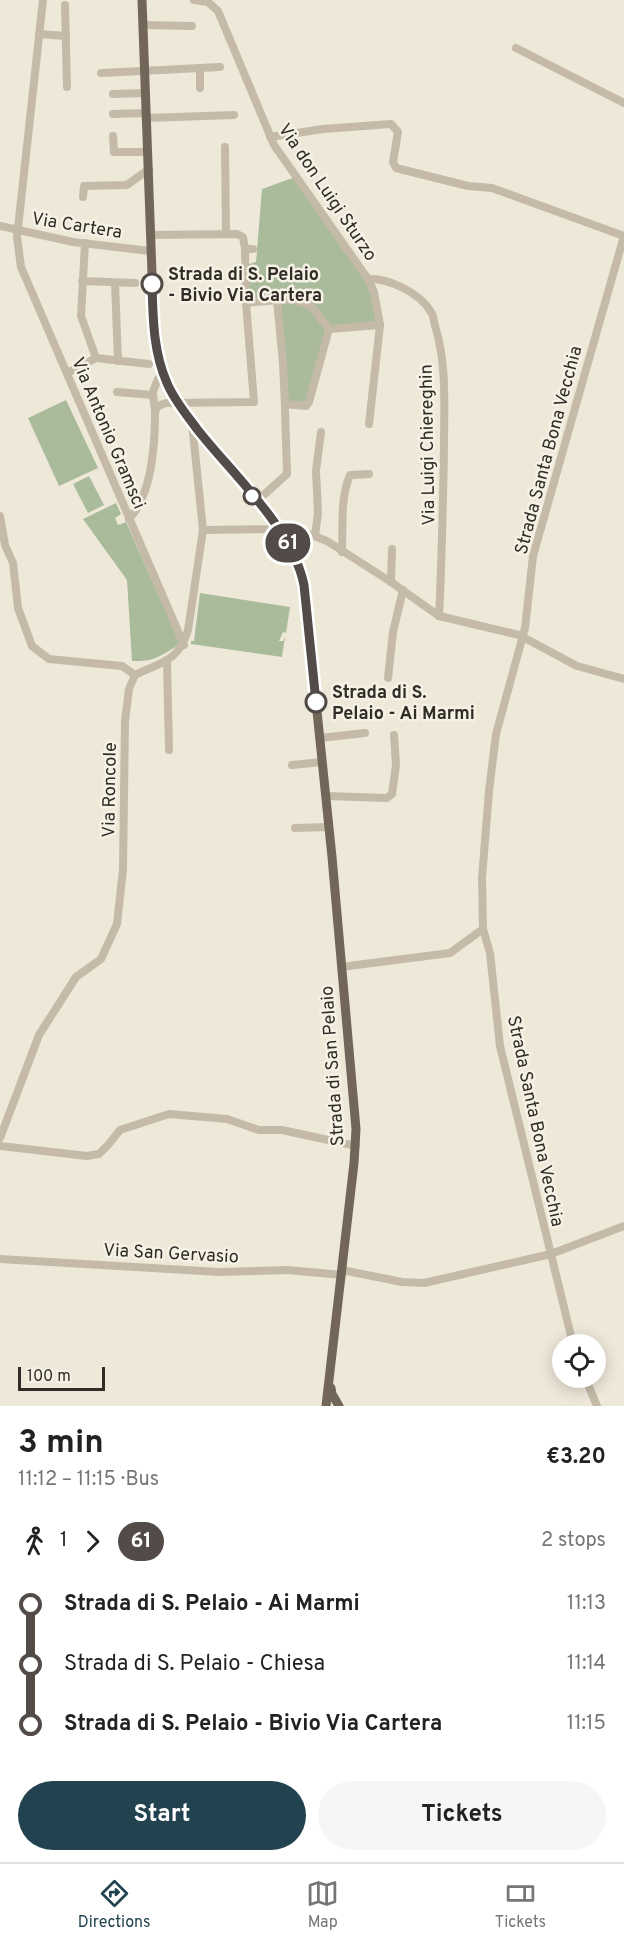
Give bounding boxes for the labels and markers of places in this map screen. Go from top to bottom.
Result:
place label: Strada di S. Pelaio - Bivio Via Cartera [168,264,322,308]
marker: Strada di S. Pelaio - Bivio Via Cartera [141,273,163,295]
unlabelled marker [243,487,261,505]
place label: Strada di S. Pelaio - Ai Marmi [332,682,475,726]
marker: Strada di S. Pelaio - Ai Marmi [305,691,327,713]

